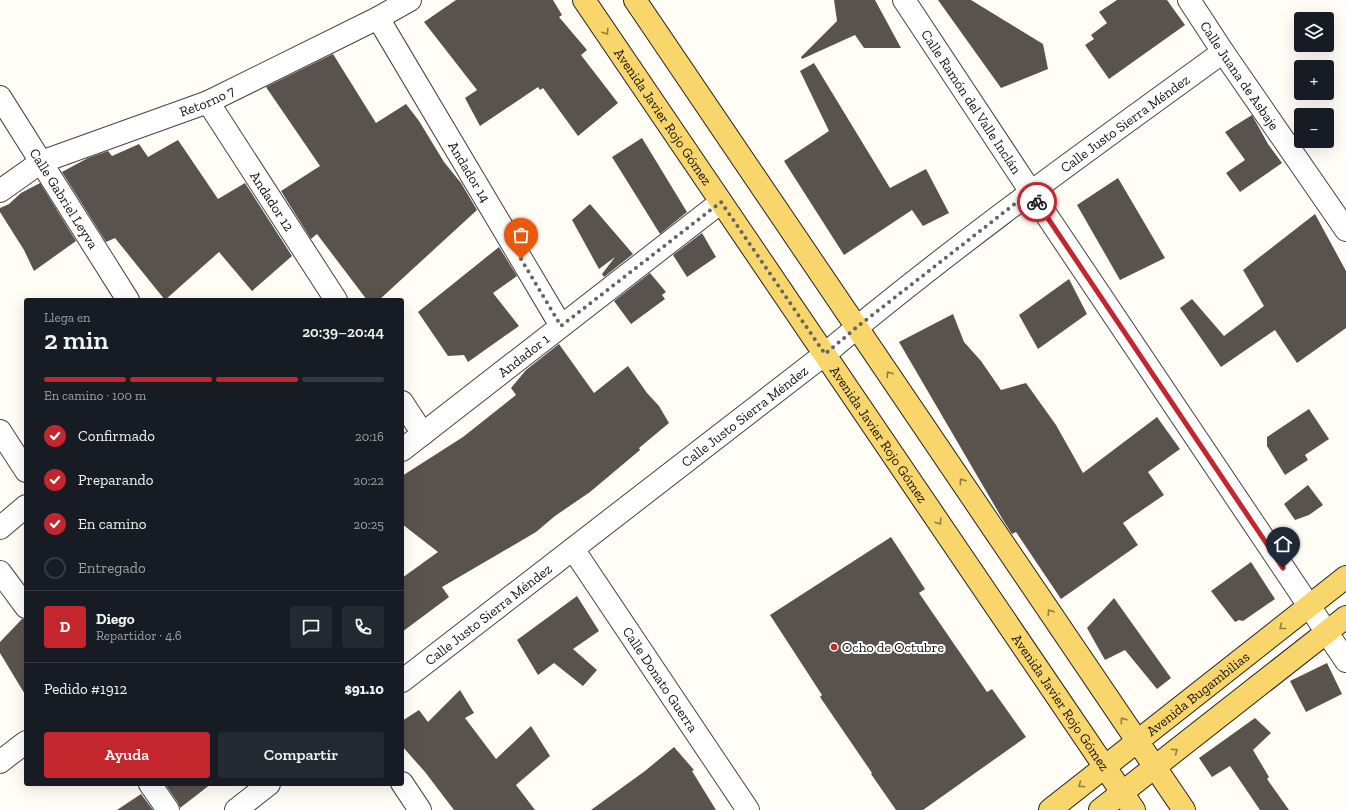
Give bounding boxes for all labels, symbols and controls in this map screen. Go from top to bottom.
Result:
map controls [1294,12,1334,148]
button: layers [1294,12,1334,52]
street label: Calle Juana de Asbaje [1196,18,1283,134]
street label: Calle Ramón del Valle Inclán [917,27,1025,177]
one-way arrow [601,28,609,35]
street label: Avenida Javier Rojo Gómez [610,45,716,189]
button: + [1294,60,1334,100]
street label: Calle Justo Sierra Méndez [1057,71,1193,176]
street label: Retorno 7 [177,82,238,121]
button: − [1294,108,1334,148]
street label: Andador 14 [444,138,494,206]
street label: Calle Gabriel Leyva [26,145,102,252]
street label: Andador 12 [246,168,297,234]
courier [1017,182,1057,222]
icon: bike [1026,191,1048,213]
pin [504,218,538,259]
icon: bag [510,224,532,246]
text: Llega en [44,310,91,325]
text: 20:39–20:44 [302,323,384,341]
text: 2 min [44,324,108,356]
street label: Andador 1 [495,330,554,381]
street label: Calle Justo Sierra Méndez [678,362,812,471]
street label: Avenida Javier Rojo Gómez [826,363,931,507]
one-way arrow [887,371,894,378]
text: En camino · 100 m [44,388,146,403]
icon: check [44,425,66,447]
text: Confirmado [78,427,155,445]
text: 20:16 [355,429,384,444]
icon: check [44,469,66,491]
text: Preparando [78,471,154,489]
text: 20:22 [354,473,384,488]
one-way arrow [960,479,967,486]
icon: check [44,513,66,535]
text: En camino [78,515,146,533]
text: 20:25 [354,517,384,532]
one-way arrow [934,518,941,525]
pin [1266,527,1300,568]
icon: home [1272,533,1294,555]
text: Entregado [78,559,146,577]
street label: Calle Justo Sierra Méndez [422,560,556,669]
button: chat [290,606,332,648]
button: phone [342,606,384,648]
one-way arrow [1047,609,1055,616]
text: Diego [96,610,135,628]
text: D [60,618,70,636]
one-way arrow [1280,623,1287,630]
street label: Calle Donato Guerra [619,624,702,736]
text: Repartidor · 4.6 [96,628,182,643]
street label: Avenida Javier Rojo Gómez [1008,631,1113,775]
place label: Ocho de Octubre [842,639,944,656]
marker: Ocho de Octubre [829,642,839,652]
street label: Avenida Bugambilias [1143,648,1253,740]
text: Pedido #1912 [44,680,127,698]
text: $91.10 [344,680,384,698]
one-way arrow [1120,717,1128,724]
button: Ayuda [44,732,210,778]
button: Compartir [218,732,384,778]
one-way arrow [1170,749,1177,756]
one-way arrow [1078,781,1085,788]

